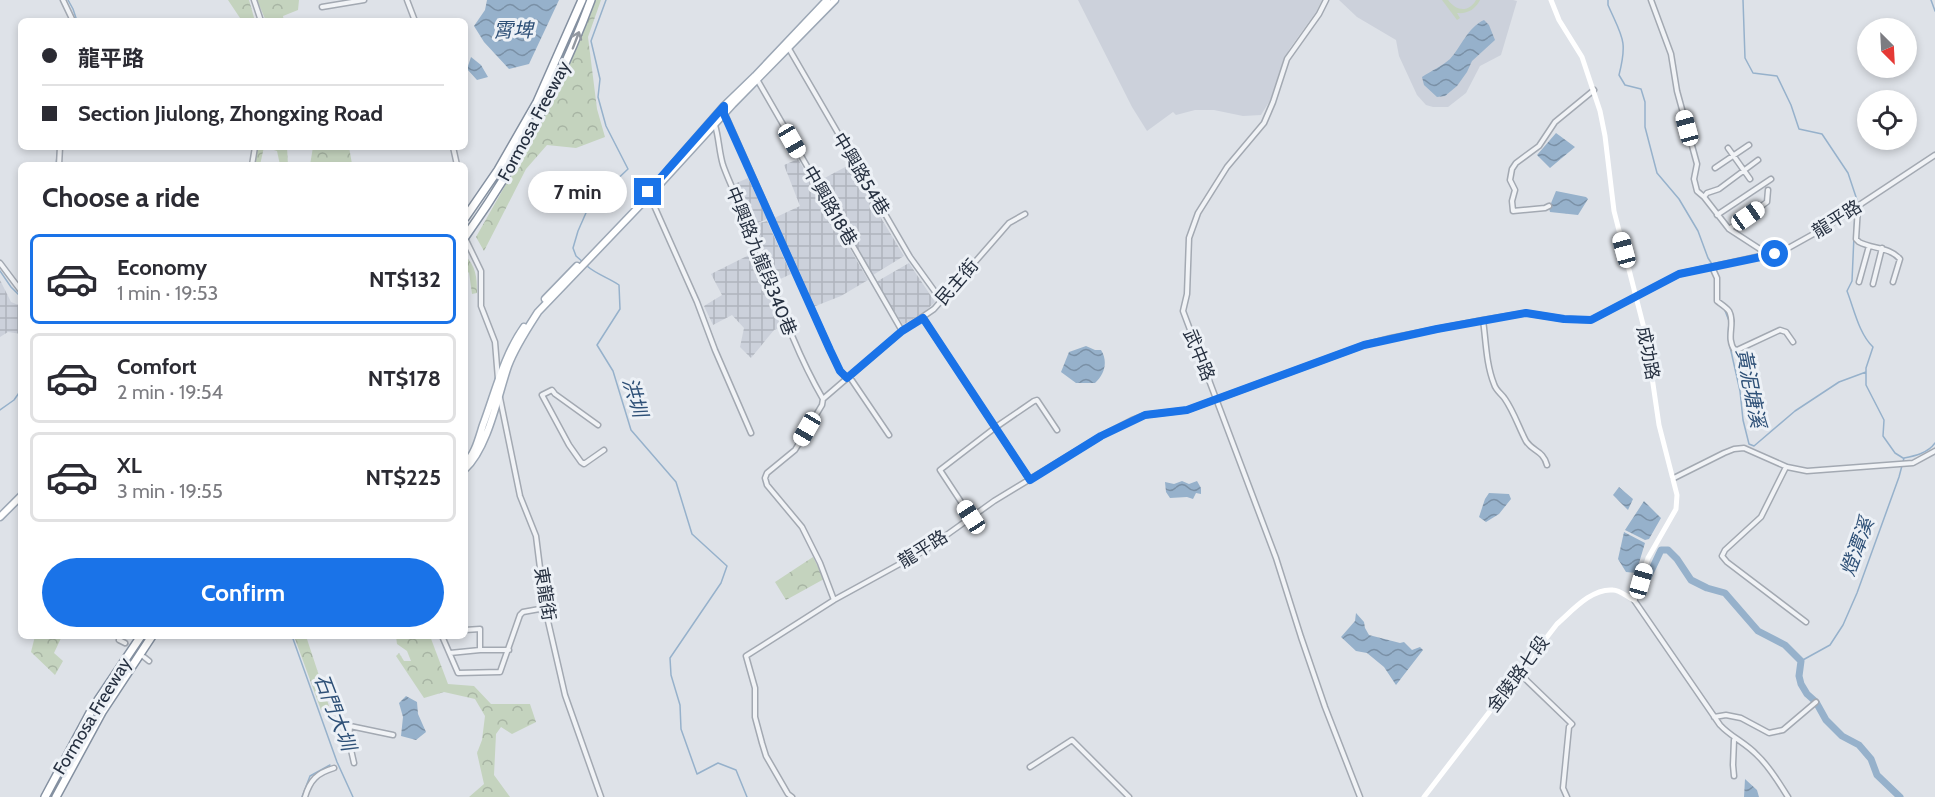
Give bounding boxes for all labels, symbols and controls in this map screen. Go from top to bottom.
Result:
water label: 霄埤 [493,18,535,42]
north arrow [1857,18,1917,78]
map controls [1857,18,1917,150]
one-way arrow [571,31,582,49]
text: 龍平路 [78,45,144,72]
street label: Formosa Freeway [493,57,575,185]
button: locate [1857,90,1917,150]
text: Section Jiulong, Zhongxing Road [78,100,383,127]
car [1674,108,1700,148]
car [775,121,809,161]
street label: 中興路54巷 [828,129,894,219]
street label: 中興路18巷 [798,162,862,250]
callout: 7 min [528,171,627,213]
route end [634,178,661,205]
text: 7 min [554,180,601,204]
text: Choose a ride [42,181,200,214]
street label: 中興路九龍段340巷 [721,183,801,339]
street label: 龍平路 [1808,195,1866,243]
car [1728,198,1768,234]
car [1611,230,1637,270]
route start [1761,240,1788,267]
icon: car [45,252,99,306]
text: Economy [117,254,207,281]
street label: 民主街 [931,254,983,310]
text: NT$132 [369,266,441,293]
text: 1 min · 19:53 [117,281,218,305]
street label: 成功路 [1632,324,1664,382]
street label: 武中路 [1179,326,1219,384]
water label: 黃泥塘溪 [1732,346,1771,432]
icon: car [45,351,99,405]
text: Comfort [117,353,196,380]
text: NT$178 [368,365,441,392]
water label: 洪圳 [618,374,653,423]
text: 2 min · 19:54 [117,380,223,404]
car [790,409,824,449]
icon: car [45,450,99,504]
text: XL [117,452,142,479]
text: NT$225 [365,464,441,491]
text: 3 min · 19:55 [117,479,223,503]
car [954,497,988,537]
water label: 燈潭溪 [1835,512,1880,579]
street label: 龍平路 [894,525,952,573]
button: Confirm [42,558,444,627]
car [1627,561,1655,601]
street label: 東龍街 [530,566,560,622]
street label: 金陵路七段 [1482,631,1554,717]
street label: Formosa Freeway [48,653,136,779]
water label: 石門大圳 [309,670,362,756]

